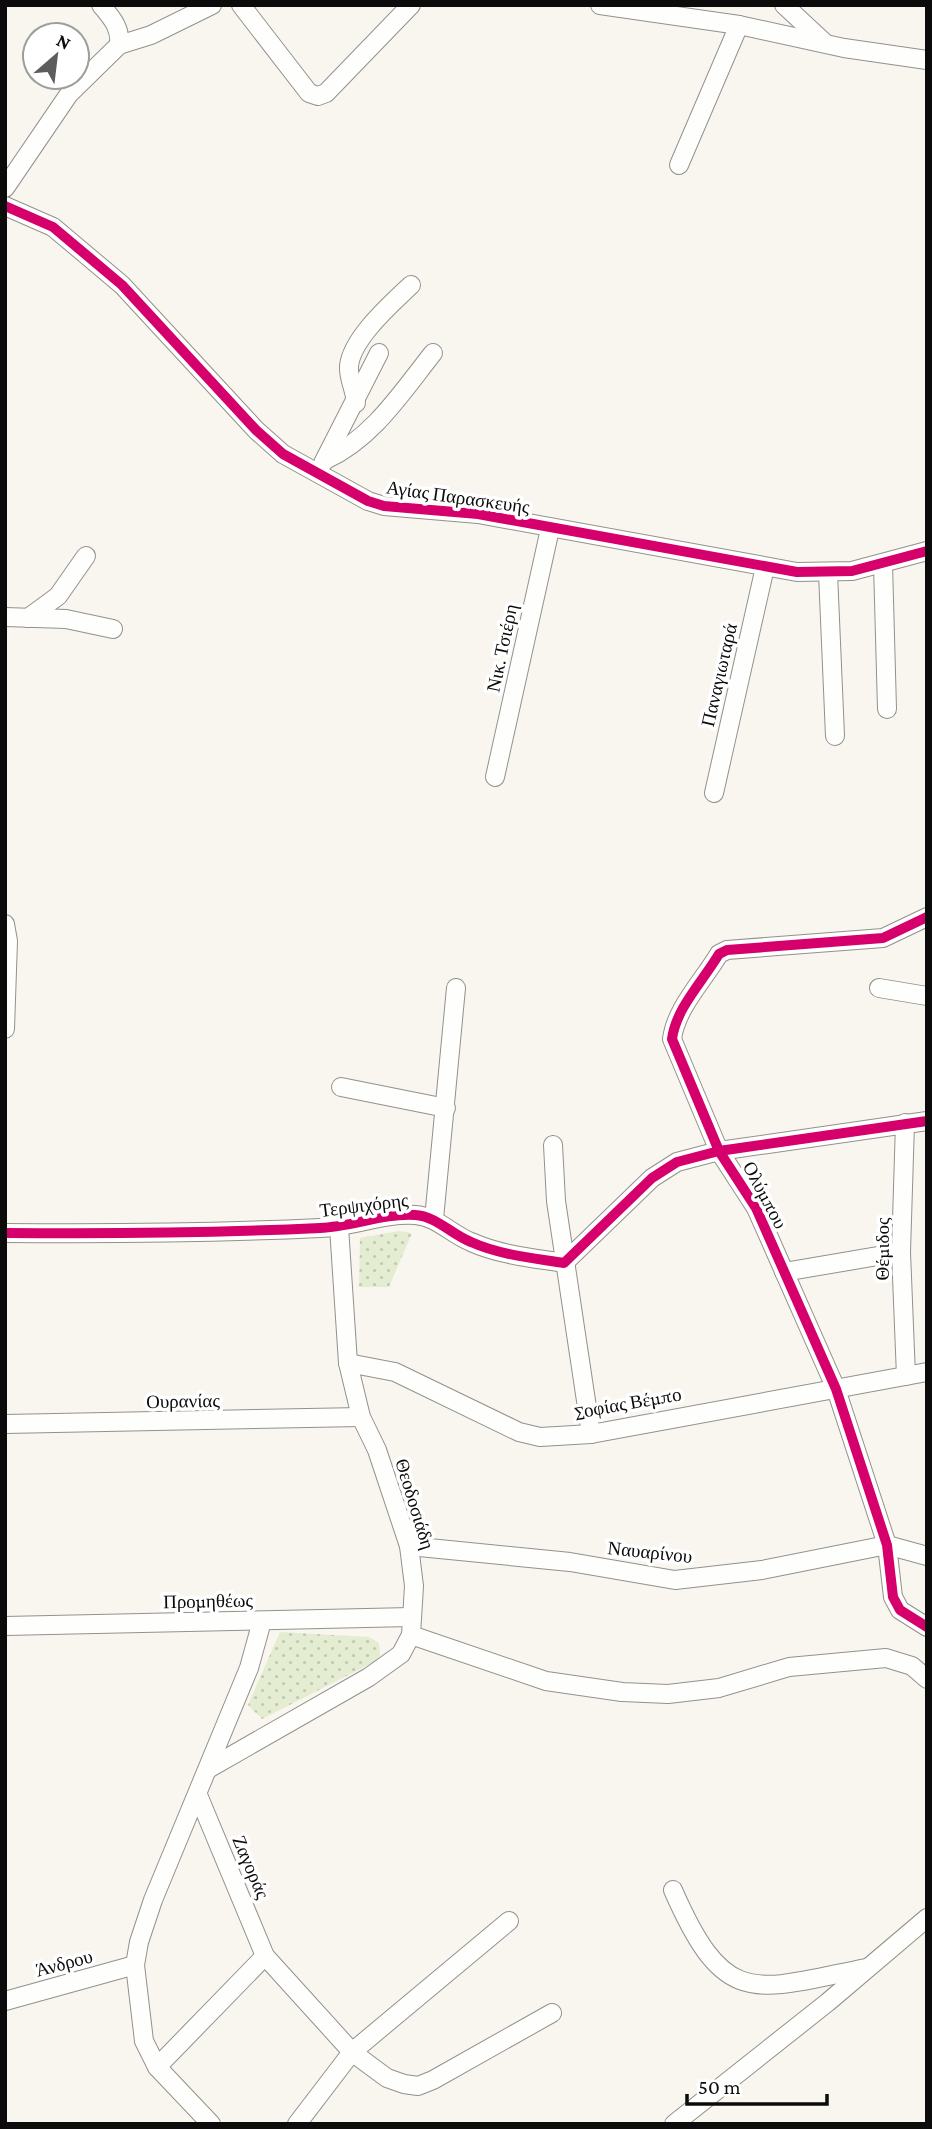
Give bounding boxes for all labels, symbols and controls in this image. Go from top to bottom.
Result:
north arrow [21,21,91,91]
text: N [53,29,74,54]
street label: Αγίας Παρασκευής [385,477,532,518]
street label: Νικ. Τσιέρη [482,602,522,694]
street label: Παναγιωταρά [697,621,741,729]
street label: Ολύμπου [739,1158,791,1232]
street label: Τερψιχόρης [318,1189,410,1221]
street label: Θέμιδος [872,1217,893,1280]
street label: Σοφίας Βέμπο [573,1383,683,1423]
street label: Ουρανίας [146,1390,221,1412]
street label: Θεοδοσιάδη [391,1456,439,1552]
street label: Ναυαρίνου [607,1537,693,1567]
street label: Προμηθέως [163,1590,254,1612]
street label: Ζαγοράς [228,1832,274,1902]
street label: Άνδρου [33,1945,95,1981]
scale bar [687,2062,827,2106]
text: 50 m [698,2075,741,2099]

